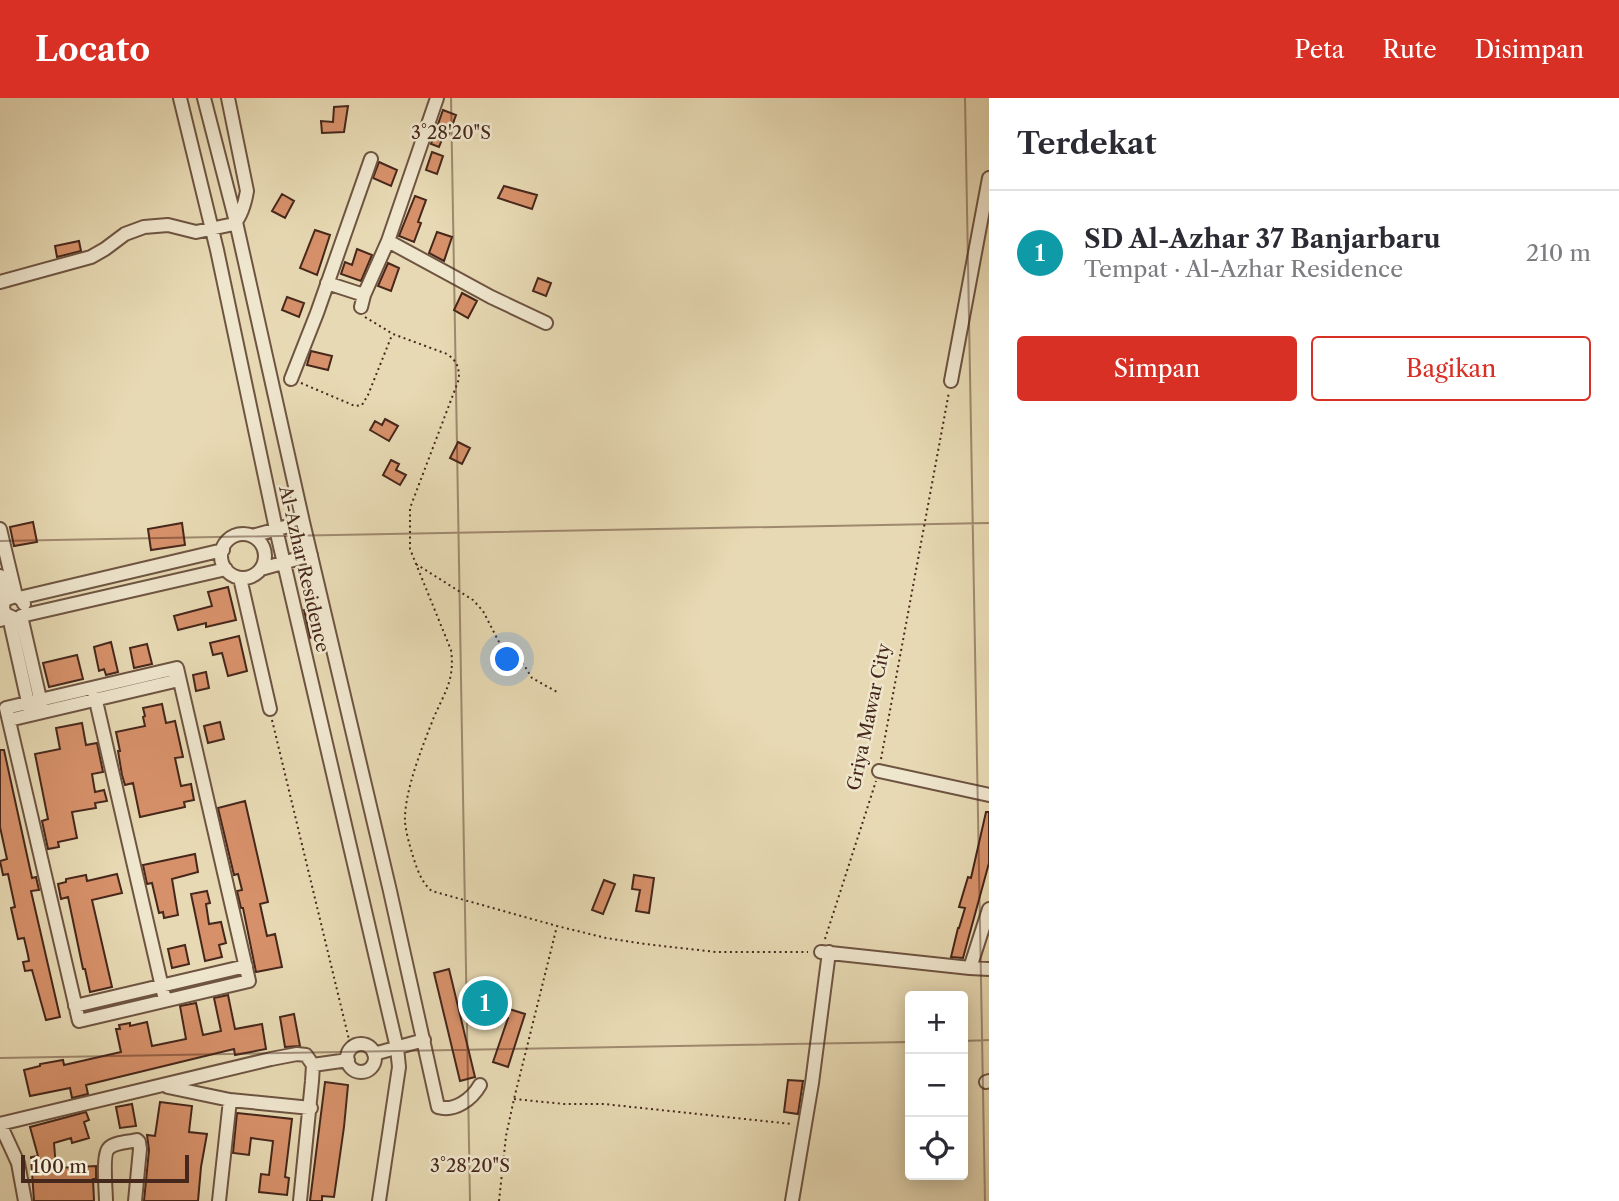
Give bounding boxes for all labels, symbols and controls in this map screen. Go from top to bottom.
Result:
text: Locato [35,29,150,70]
text: Peta [1295,35,1344,64]
text: Rute [1382,35,1437,64]
text: Disimpan [1475,35,1584,64]
text: 3°28'20"S [411,122,491,144]
text: Terdekat [1017,125,1157,162]
text: SD Al-Azhar 37 Banjarbaru [1084,223,1441,255]
text: 1 [1035,239,1045,267]
text: 210 m [1526,239,1591,267]
text: Tempat · Al-Azhar Residence [1084,255,1403,283]
button: Simpan [1017,336,1297,401]
button: Bagikan [1311,336,1591,401]
street label: Al-Azhar Residence [274,483,334,654]
street label: Griya Mawar City [843,641,896,793]
your location [490,642,524,676]
pin: 1 [462,977,508,1029]
map controls [905,991,968,1180]
button: + [905,991,968,1054]
button: − [905,1054,968,1117]
button: locate [905,1117,968,1180]
scale bar [21,1152,189,1184]
text: 100 m [32,1155,87,1178]
text: 3°28'20"S [430,1155,510,1177]

